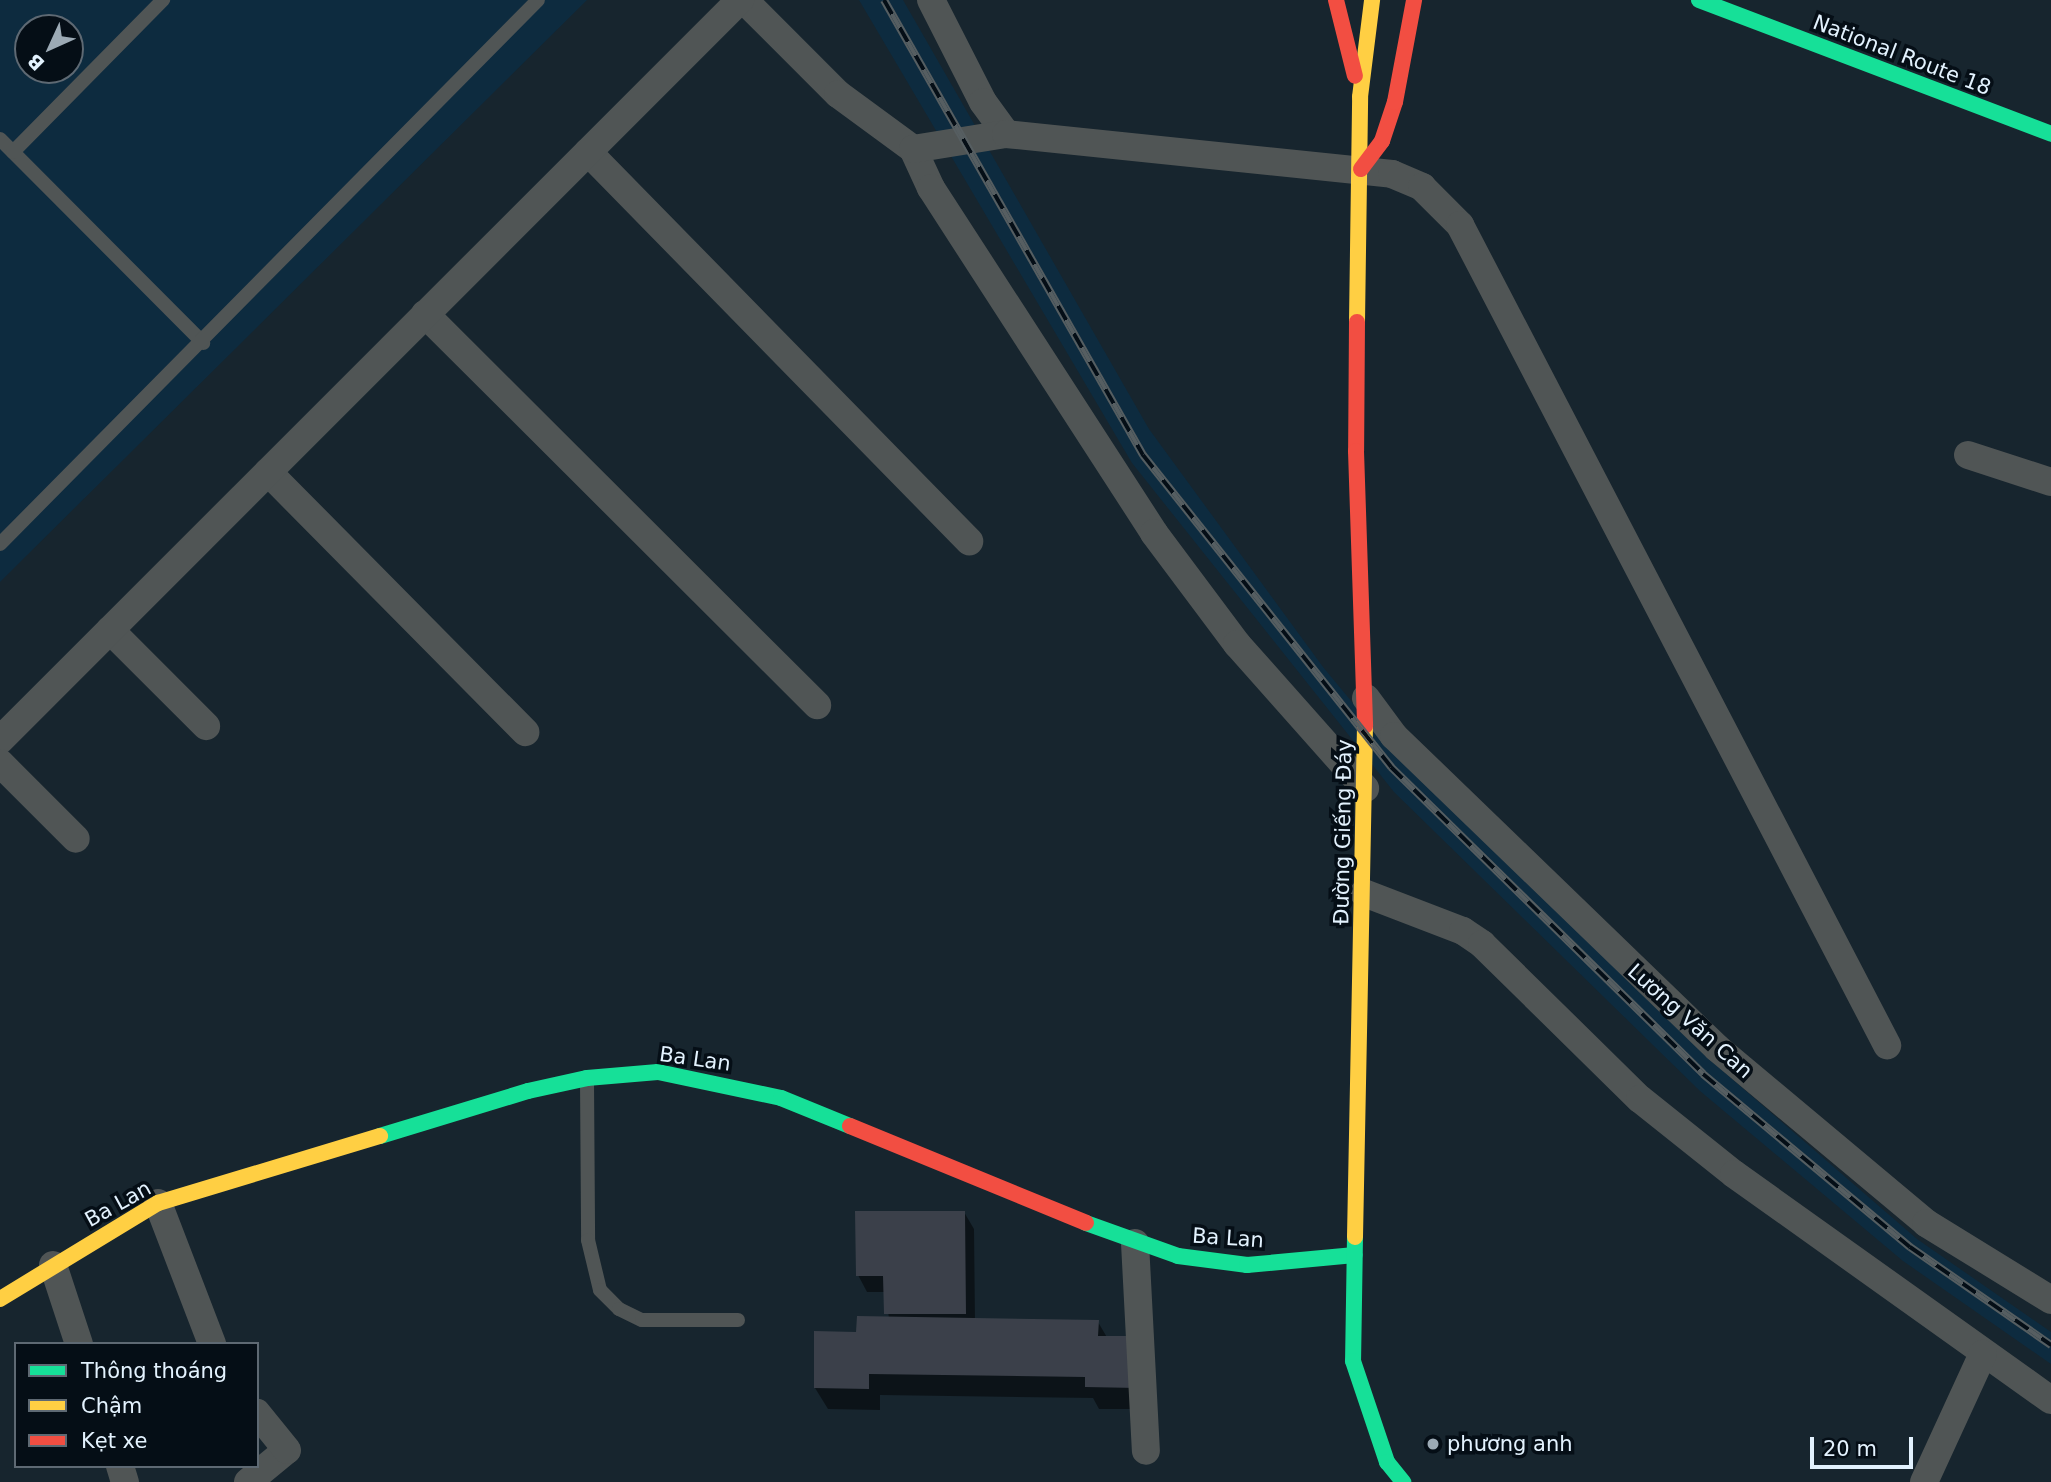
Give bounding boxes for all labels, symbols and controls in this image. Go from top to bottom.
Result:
street label: National Route 18 [1809,9,1995,101]
north arrow [14,14,84,84]
text: B [23,50,48,75]
street label: Đường Giếng Đáy [1329,739,1357,925]
street label: Lương Văn Can [1622,958,1758,1084]
street label: Ba Lan [658,1042,732,1076]
street label: Ba Lan [80,1176,156,1232]
street label: Ba Lan [1191,1223,1265,1253]
legend [14,1342,259,1468]
text: Thông thoáng [81,1359,227,1383]
text: Chậm [81,1394,142,1418]
scale bar [1813,1422,1916,1466]
text: Kẹt xe [81,1429,147,1453]
place label: phương anh [1447,1431,1573,1457]
marker: phương anh [1425,1436,1441,1452]
text: 20 m [1823,1437,1877,1461]

